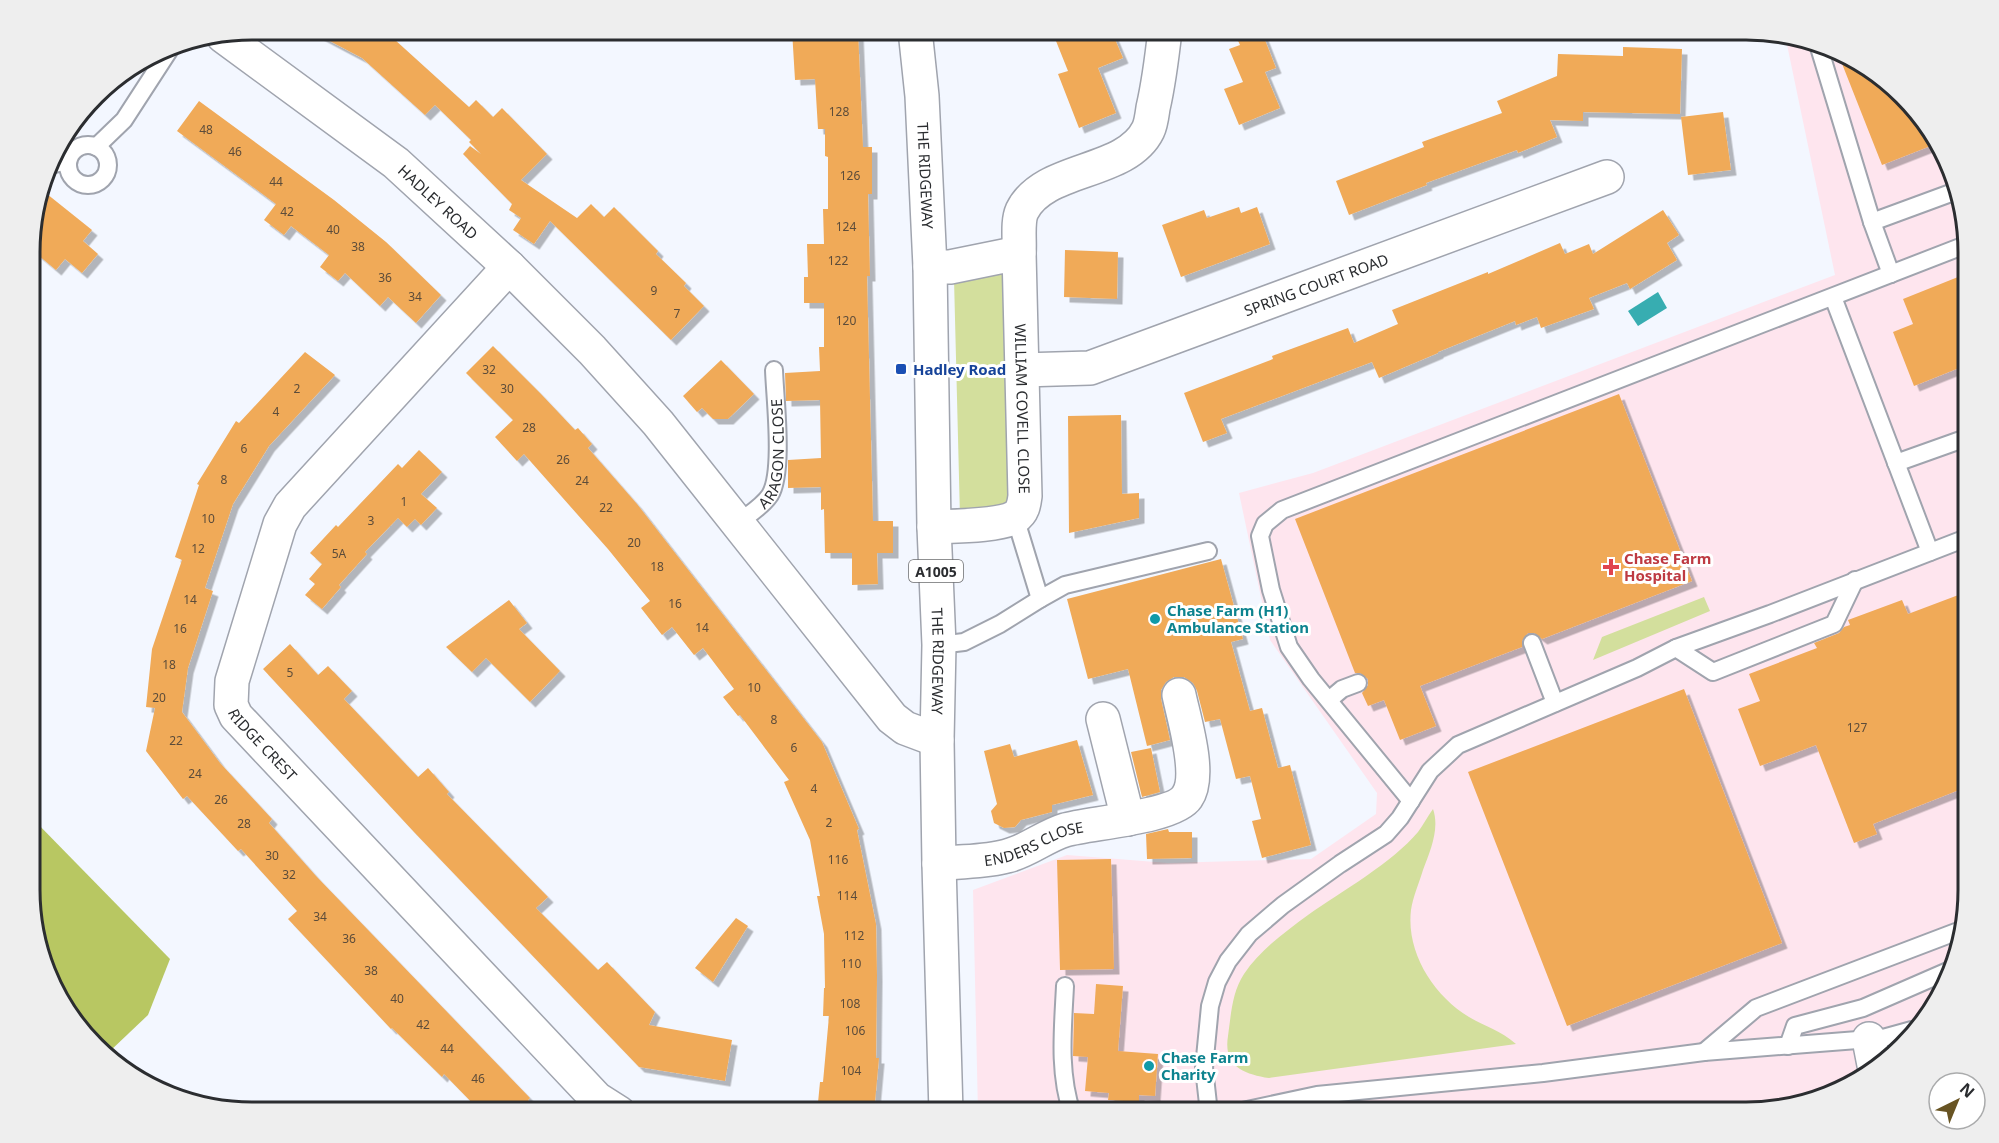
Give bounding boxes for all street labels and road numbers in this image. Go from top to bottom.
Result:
street label: THE RIDGEWAY [913,122,938,230]
street label: HADLEY ROAD [394,160,482,244]
street label: SPRING COURT ROAD [1241,249,1391,320]
street label: WILLIAM COVELL CLOSE [1011,323,1035,494]
street label: ARAGON CLOSE [753,398,788,513]
road number: A1005 [909,560,963,582]
street label: THE RIDGEWAY [927,607,949,715]
street label: RIDGE CREST [224,705,302,785]
street label: ENDERS CLOSE [983,816,1085,870]

